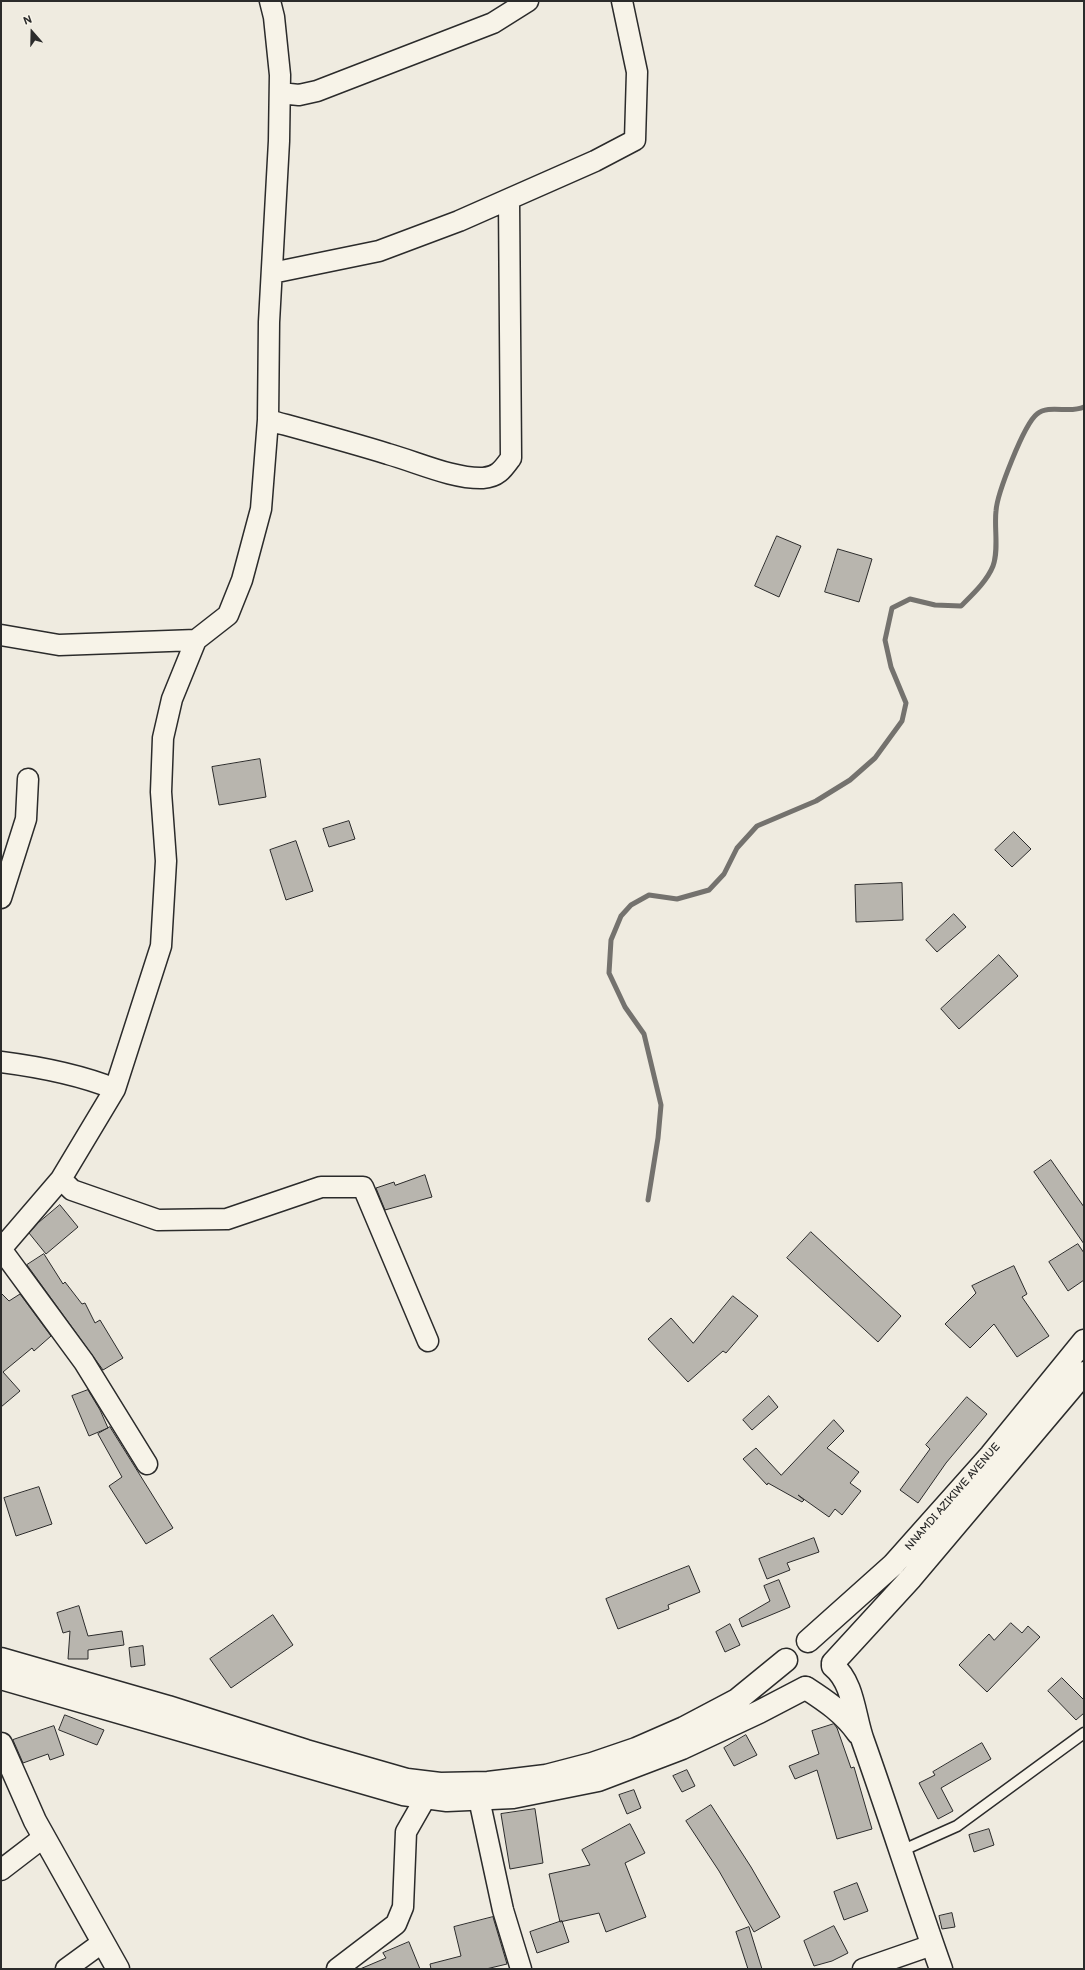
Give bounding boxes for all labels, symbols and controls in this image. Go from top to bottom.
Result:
north arrow [12,12,52,52]
text: N [22,13,34,28]
street label: NNAMDI AZIKIWE AVENUE [903,1441,1003,1553]

